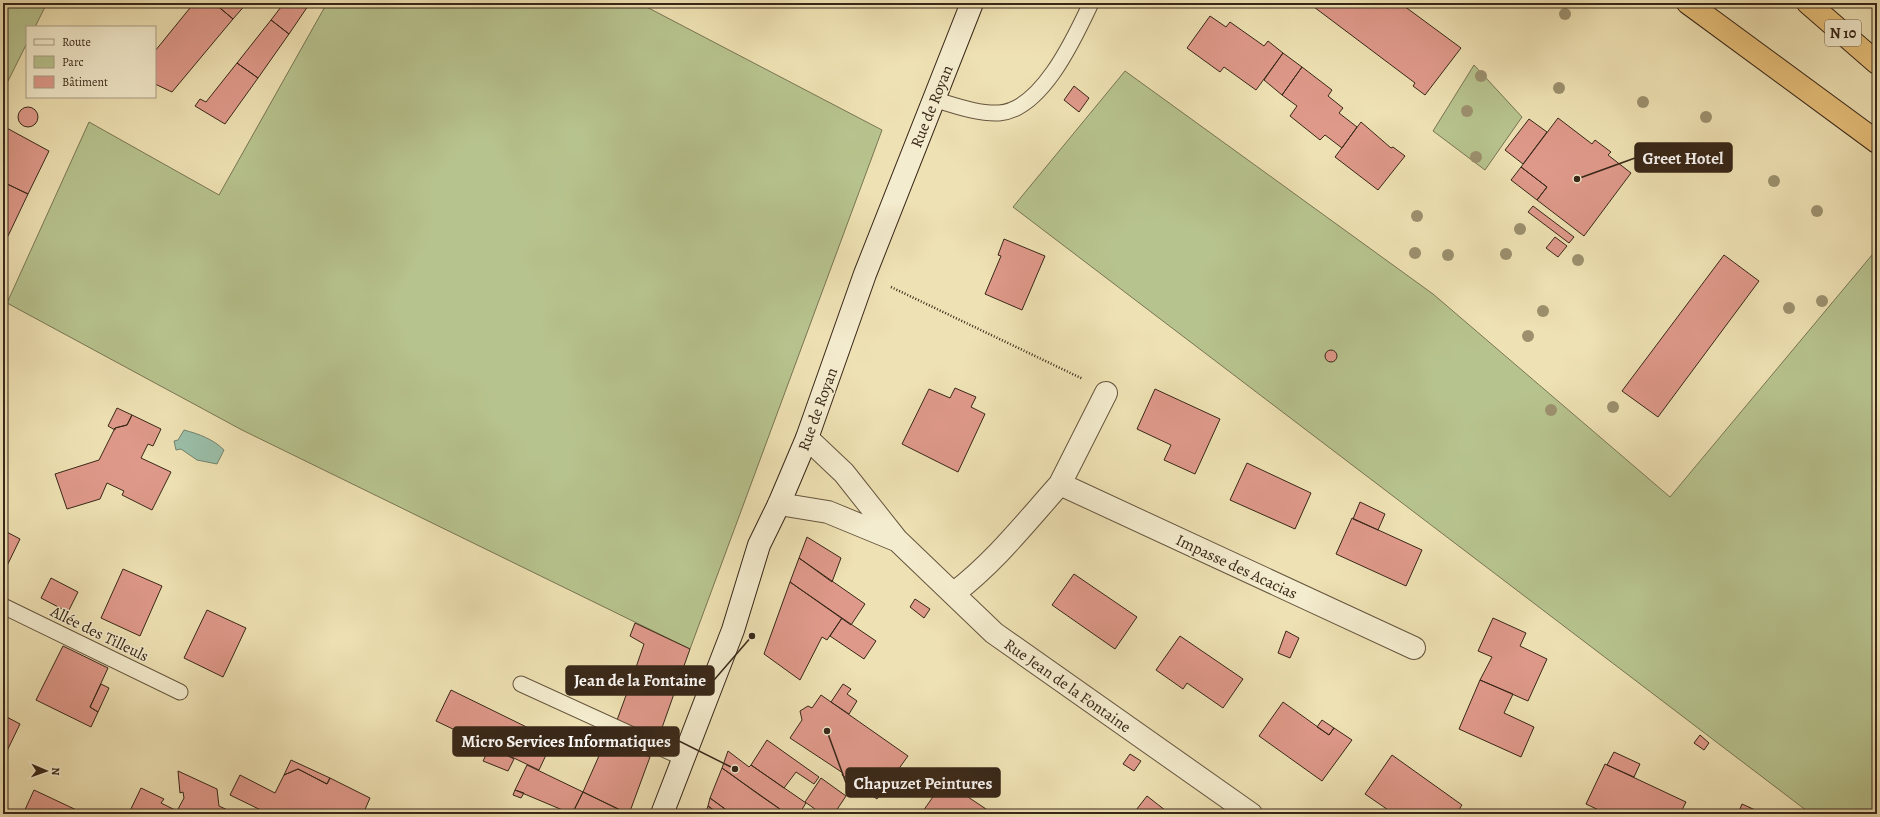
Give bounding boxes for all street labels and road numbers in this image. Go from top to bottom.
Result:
road number: N 10 [1825,20,1861,46]
street label: Rue de Royan [905,62,959,151]
street label: Rue de Royan [793,364,843,454]
street label: Impasse des Acacias [1172,529,1301,605]
street label: Allée des Tilleuls [46,600,152,667]
street label: Rue Jean de la Fontaine [1000,634,1135,738]

